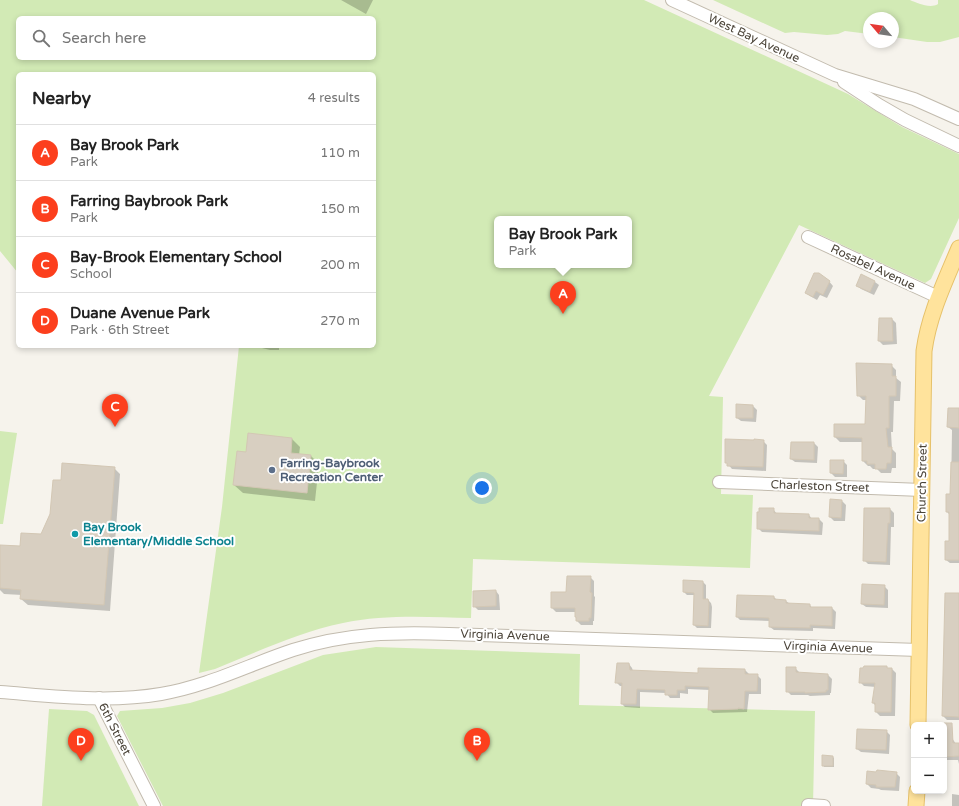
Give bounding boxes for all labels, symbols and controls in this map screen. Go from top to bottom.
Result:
street label: West Bay Avenue [706,11,802,65]
north arrow [863,12,899,48]
search box [16,16,376,60]
icon: search [30,27,52,49]
text: Search here [62,29,146,47]
text: Nearby [32,88,91,109]
text: 4 results [308,90,360,106]
text: Bay Brook Park [70,136,179,154]
text: A [40,145,50,161]
text: 110 m [320,145,360,161]
text: Park [70,154,98,170]
text: Farring Baybrook Park [70,192,228,210]
text: B [40,201,50,217]
text: 150 m [320,201,360,217]
text: Park [70,210,98,226]
popup [494,216,632,268]
text: Bay Brook Park [509,225,617,243]
street label: Rosabel Avenue [828,241,918,293]
text: Park [509,243,536,259]
text: Bay-Brook Elementary School [70,248,282,266]
text: C [40,257,50,273]
text: 200 m [320,257,360,273]
text: School [70,266,112,282]
pin: A [550,281,576,314]
text: Duane Avenue Park [70,304,210,322]
text: D [40,313,50,329]
text: 270 m [320,313,360,329]
text: Park · 6th Street [70,322,170,338]
pin: C [102,394,128,427]
street label: Church Street [914,443,930,522]
place label: Farring-Baybrook Recreation Center [280,456,383,484]
marker: Farring-Baybrook Recreation Center [267,465,277,475]
street label: Charleston Street [770,477,870,495]
your location [472,478,492,498]
place label: Bay Brook Elementary/Middle School [83,520,234,549]
marker: Bay Brook Elementary/Middle School [70,529,80,539]
street label: Virginia Avenue [460,626,550,644]
street label: Virginia Avenue [783,638,873,656]
street label: 6th Street [96,700,134,758]
map controls [911,722,947,794]
button: + [911,722,947,758]
pin: D [68,728,94,761]
pin: B [464,728,490,761]
button: − [911,758,947,794]

